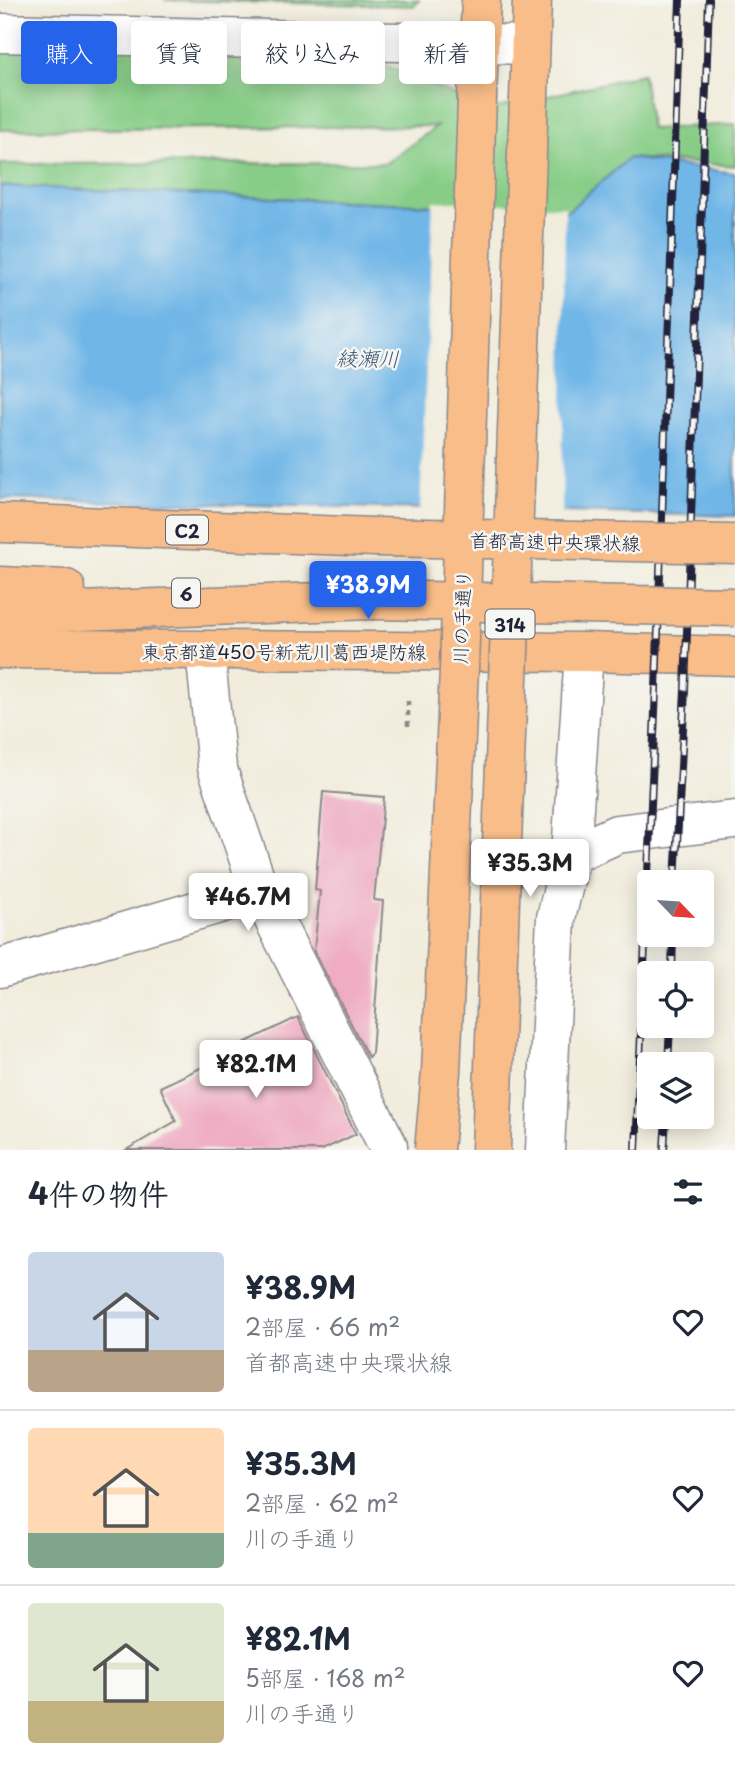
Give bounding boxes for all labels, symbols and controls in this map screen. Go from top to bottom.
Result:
chip: 購入 [21,21,117,84]
chip: 賃貸 [131,21,227,84]
chip: 絞り込み [241,21,385,84]
chip: 新着 [399,21,495,84]
water label: 綾瀬川 [336,340,400,374]
road number: C2 [166,516,208,544]
street label: 首都高速中央環状線 [469,526,641,556]
pin: ¥38.9M [311,562,425,621]
text: ¥38.9M [325,566,411,601]
street label: 川の手通り [445,569,477,665]
road number: 6 [172,578,200,608]
road number: 314 [486,610,534,638]
street label: 東京都道450号新荒川葛西堤防線 [141,637,427,665]
pin: ¥35.3M [473,839,587,899]
text: ¥35.3M [487,844,573,879]
north arrow [637,870,714,947]
map controls [637,870,714,1129]
pin: ¥46.7M [191,874,305,933]
text: ¥46.7M [205,878,291,913]
button: locate [637,961,714,1038]
pin: ¥82.1M [199,1040,313,1100]
text: ¥82.1M [215,1045,297,1080]
button: layers [637,1052,714,1129]
text: 4件の物件 [28,1170,168,1215]
icon: filters [669,1173,707,1211]
text: ¥38.9M [245,1264,356,1309]
icon: home [84,1280,168,1364]
icon: heart [669,1303,707,1341]
text: 2部屋 · 66 m² [245,1309,400,1344]
text: 首都高速中央環状線 [245,1344,452,1379]
text: ¥35.3M [245,1440,357,1485]
icon: home [84,1456,168,1540]
icon: heart [669,1479,707,1517]
text: 2部屋 · 62 m² [245,1485,399,1520]
text: 川の手通り [245,1520,360,1555]
text: ¥82.1M [245,1615,351,1660]
icon: home [84,1631,168,1715]
icon: heart [669,1654,707,1692]
text: 5部屋 · 168 m² [245,1660,406,1695]
text: 川の手通り [245,1695,360,1730]

